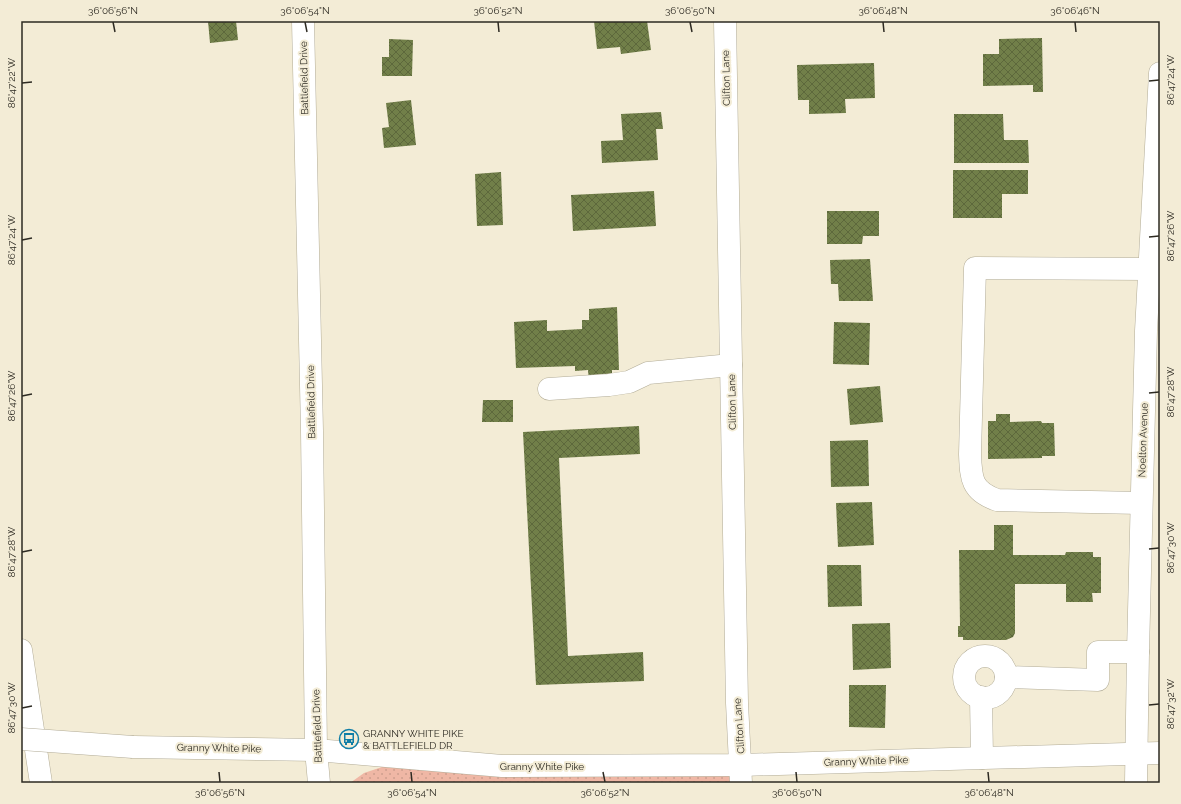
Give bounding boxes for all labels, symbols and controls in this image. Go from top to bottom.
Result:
text: 36°06'56"N [88,5,138,16]
text: 36°06'54"N [280,5,330,16]
text: 36°06'52"N [473,5,523,16]
text: 36°06'50"N [665,5,715,16]
text: 36°06'48"N [858,5,908,16]
text: 36°06'46"N [1050,5,1100,16]
street label: Battlefield Drive [298,41,310,115]
street label: Clifton Lane [720,50,732,106]
text: 86°47'24"W [1165,54,1176,105]
text: 86°47'22"W [6,57,17,108]
text: 86°47'26"W [1165,210,1176,262]
text: 86°47'24"W [6,214,17,265]
street label: Battlefield Drive [305,365,317,439]
text: 86°47'28"W [1165,366,1176,418]
text: 86°47'26"W [6,370,17,422]
street label: Clifton Lane [726,374,738,430]
street label: Noelton Avenue [1136,402,1150,477]
text: 86°47'30"W [1165,522,1176,574]
text: 86°47'28"W [6,526,17,578]
text: 86°47'32"W [1165,678,1176,729]
text: 86°47'30"W [6,682,17,734]
street label: Battlefield Drive [310,689,324,763]
street label: Clifton Lane [732,698,746,754]
bus stop icon: GRANNY WHITE PIKE & BATTLEFIELD DR [338,728,360,750]
place label: GRANNY WHITE PIKE & BATTLEFIELD DR [363,728,464,751]
street label: Granny White Pike [177,742,261,754]
street label: Granny White Pike [824,754,909,768]
street label: Granny White Pike [500,761,584,772]
text: 36°06'56"N [195,787,245,798]
text: 36°06'54"N [387,787,437,798]
text: 36°06'52"N [580,787,630,798]
text: 36°06'50"N [772,787,822,798]
text: 36°06'48"N [964,787,1014,798]

